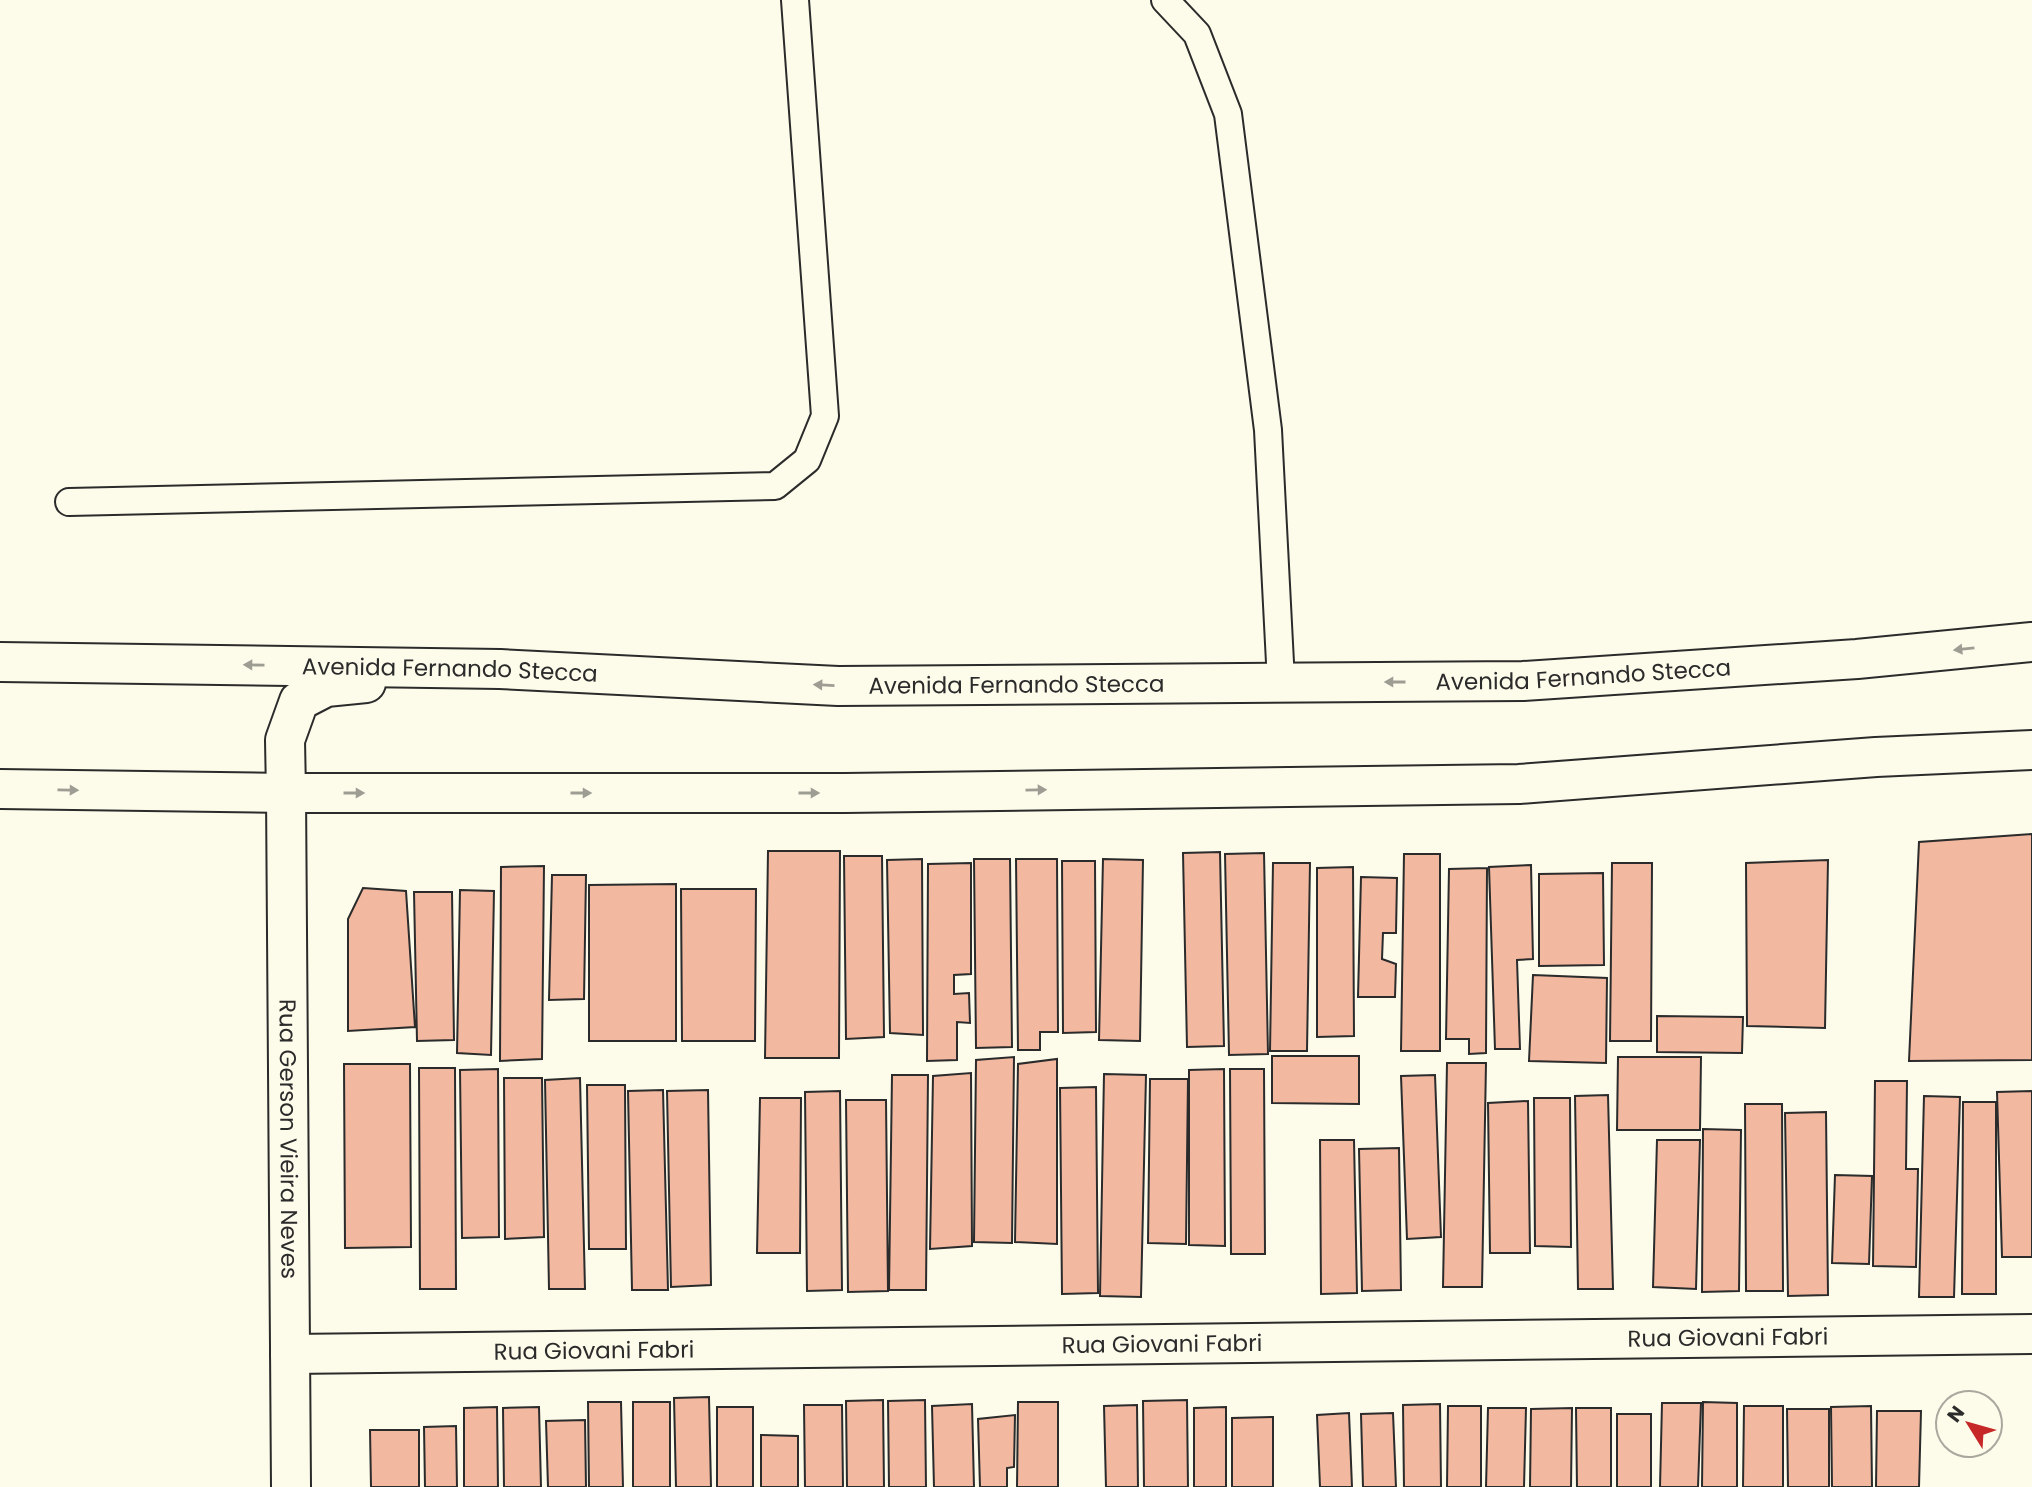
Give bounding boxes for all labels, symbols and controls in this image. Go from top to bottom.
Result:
one-way arrow [1953,643,1975,654]
street label: Avenida Fernando Stecca [302,650,599,690]
street label: Avenida Fernando Stecca [1435,651,1732,698]
one-way arrow [243,660,265,671]
street label: Avenida Fernando Stecca [868,668,1165,702]
one-way arrow [1384,676,1406,688]
one-way arrow [813,680,835,691]
one-way arrow [57,784,79,796]
one-way arrow [1026,785,1048,796]
one-way arrow [343,787,365,799]
one-way arrow [571,787,593,799]
one-way arrow [798,787,820,799]
street label: Rua Gerson Vieira Neves [271,999,306,1279]
street label: Rua Giovani Fabri [1627,1320,1828,1355]
street label: Rua Giovani Fabri [1061,1327,1263,1361]
street label: Rua Giovani Fabri [493,1333,695,1368]
north arrow [1934,1389,2004,1459]
text: N [1941,1400,1971,1428]

